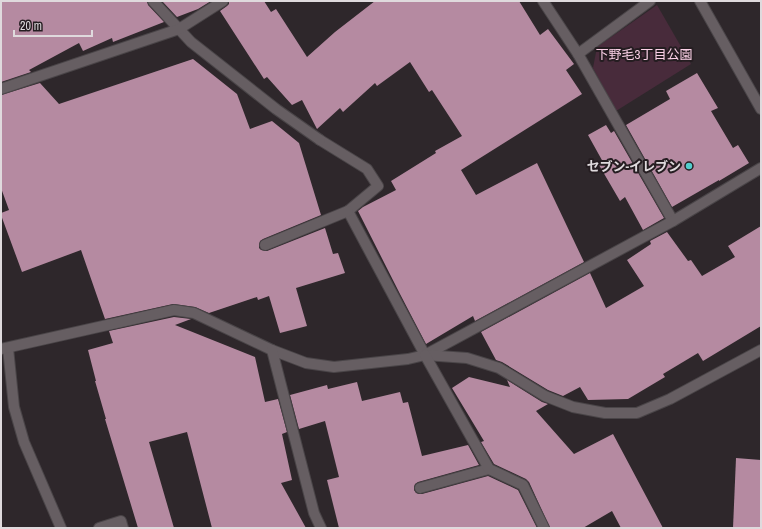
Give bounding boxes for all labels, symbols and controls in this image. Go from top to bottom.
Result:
scale bar [14,12,92,38]
text: 20 m [20,18,42,34]
park label: 下野毛3丁目公園 [596,46,692,63]
place label: セブン-イレブン [586,158,681,175]
marker: セブン-イレブン [684,161,694,171]

